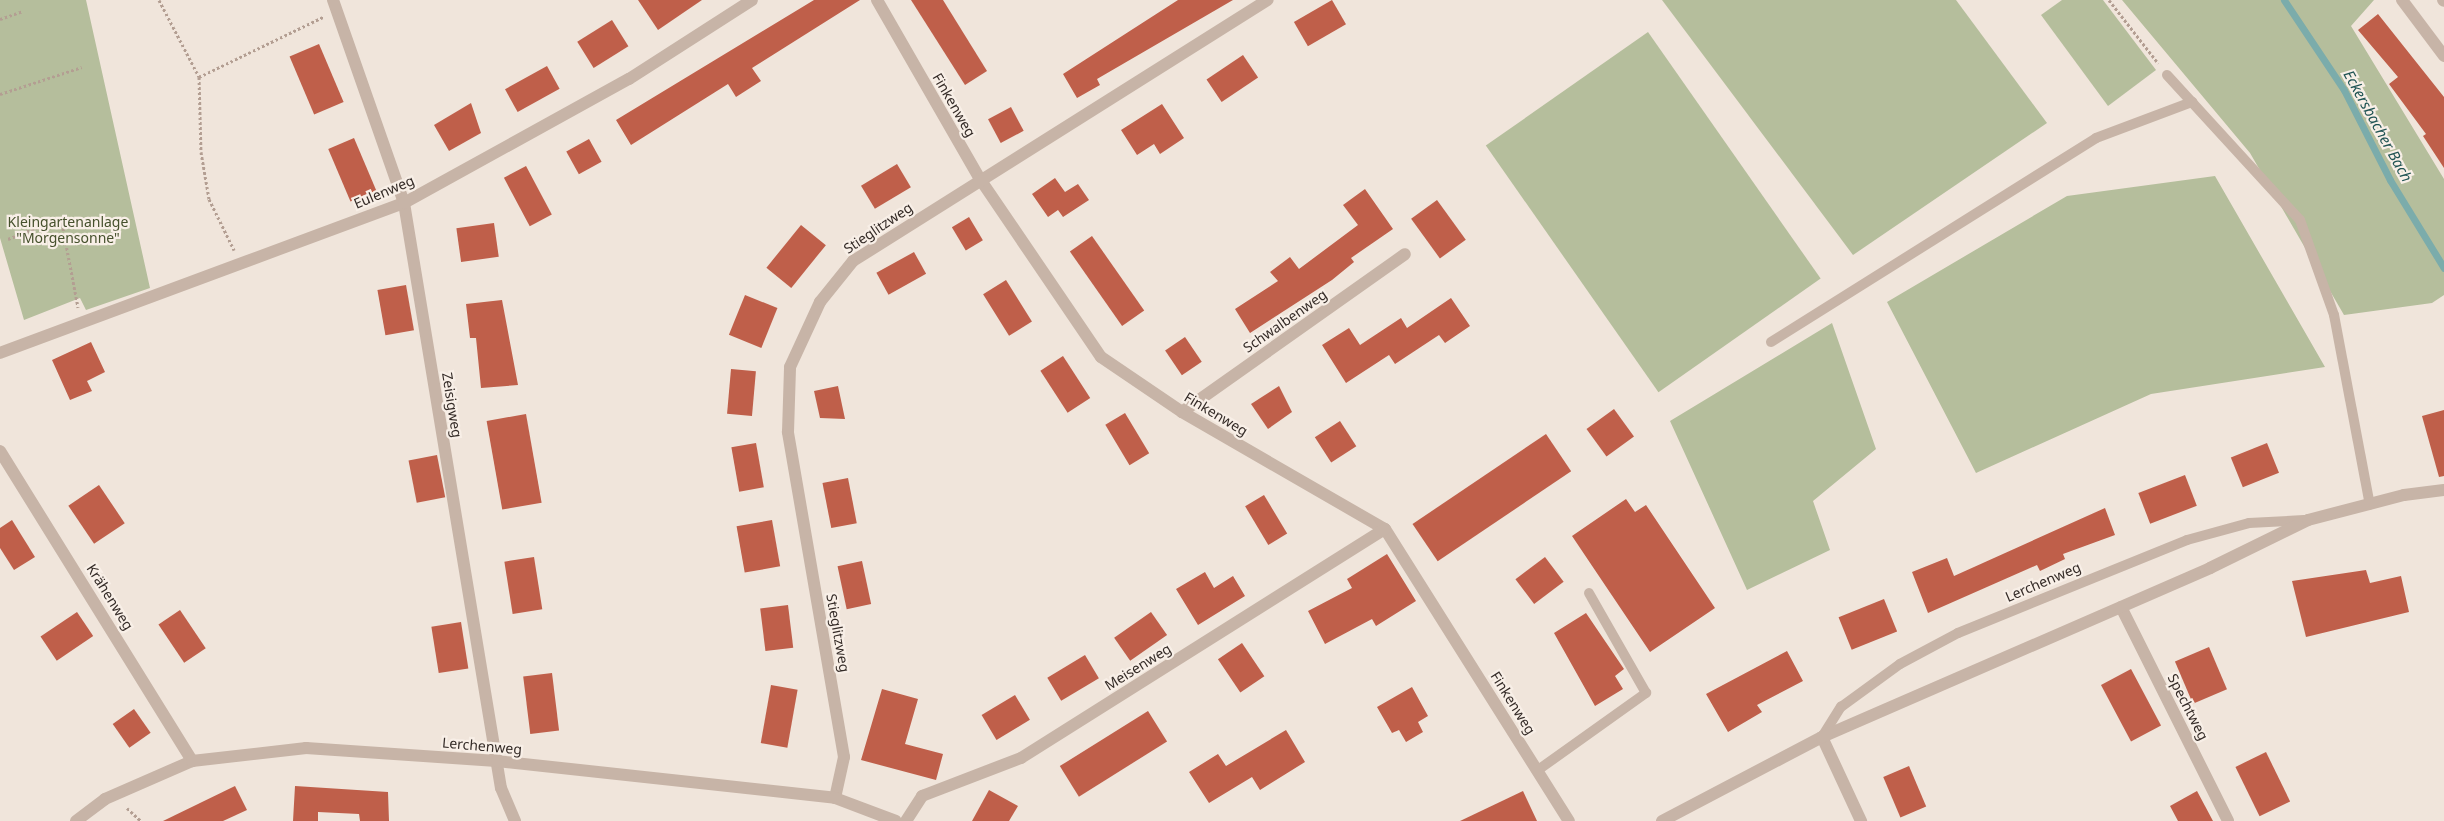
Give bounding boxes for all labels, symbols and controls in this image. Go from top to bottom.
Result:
water label: Eckersbacher Bach [2340,67,2416,185]
street label: Finkenweg [929,70,979,140]
street label: Eulenweg [351,172,417,212]
street label: Stieglitzweg [840,199,916,257]
park label: Kleingartenanlage "Morgensonne" [8,214,128,246]
street label: Schwalbenweg [1240,286,1330,356]
street label: Zeisigweg [439,371,465,439]
street label: Finkenweg [1181,388,1251,440]
street label: Lerchenweg [2003,559,2083,605]
street label: Krähenweg [83,561,137,633]
street label: Stieglitzweg [823,593,853,673]
street label: Meisenweg [1102,640,1174,694]
street label: Finkenweg [1487,668,1539,738]
street label: Spechtweg [2164,671,2212,743]
street label: Lerchenweg [441,734,523,758]

